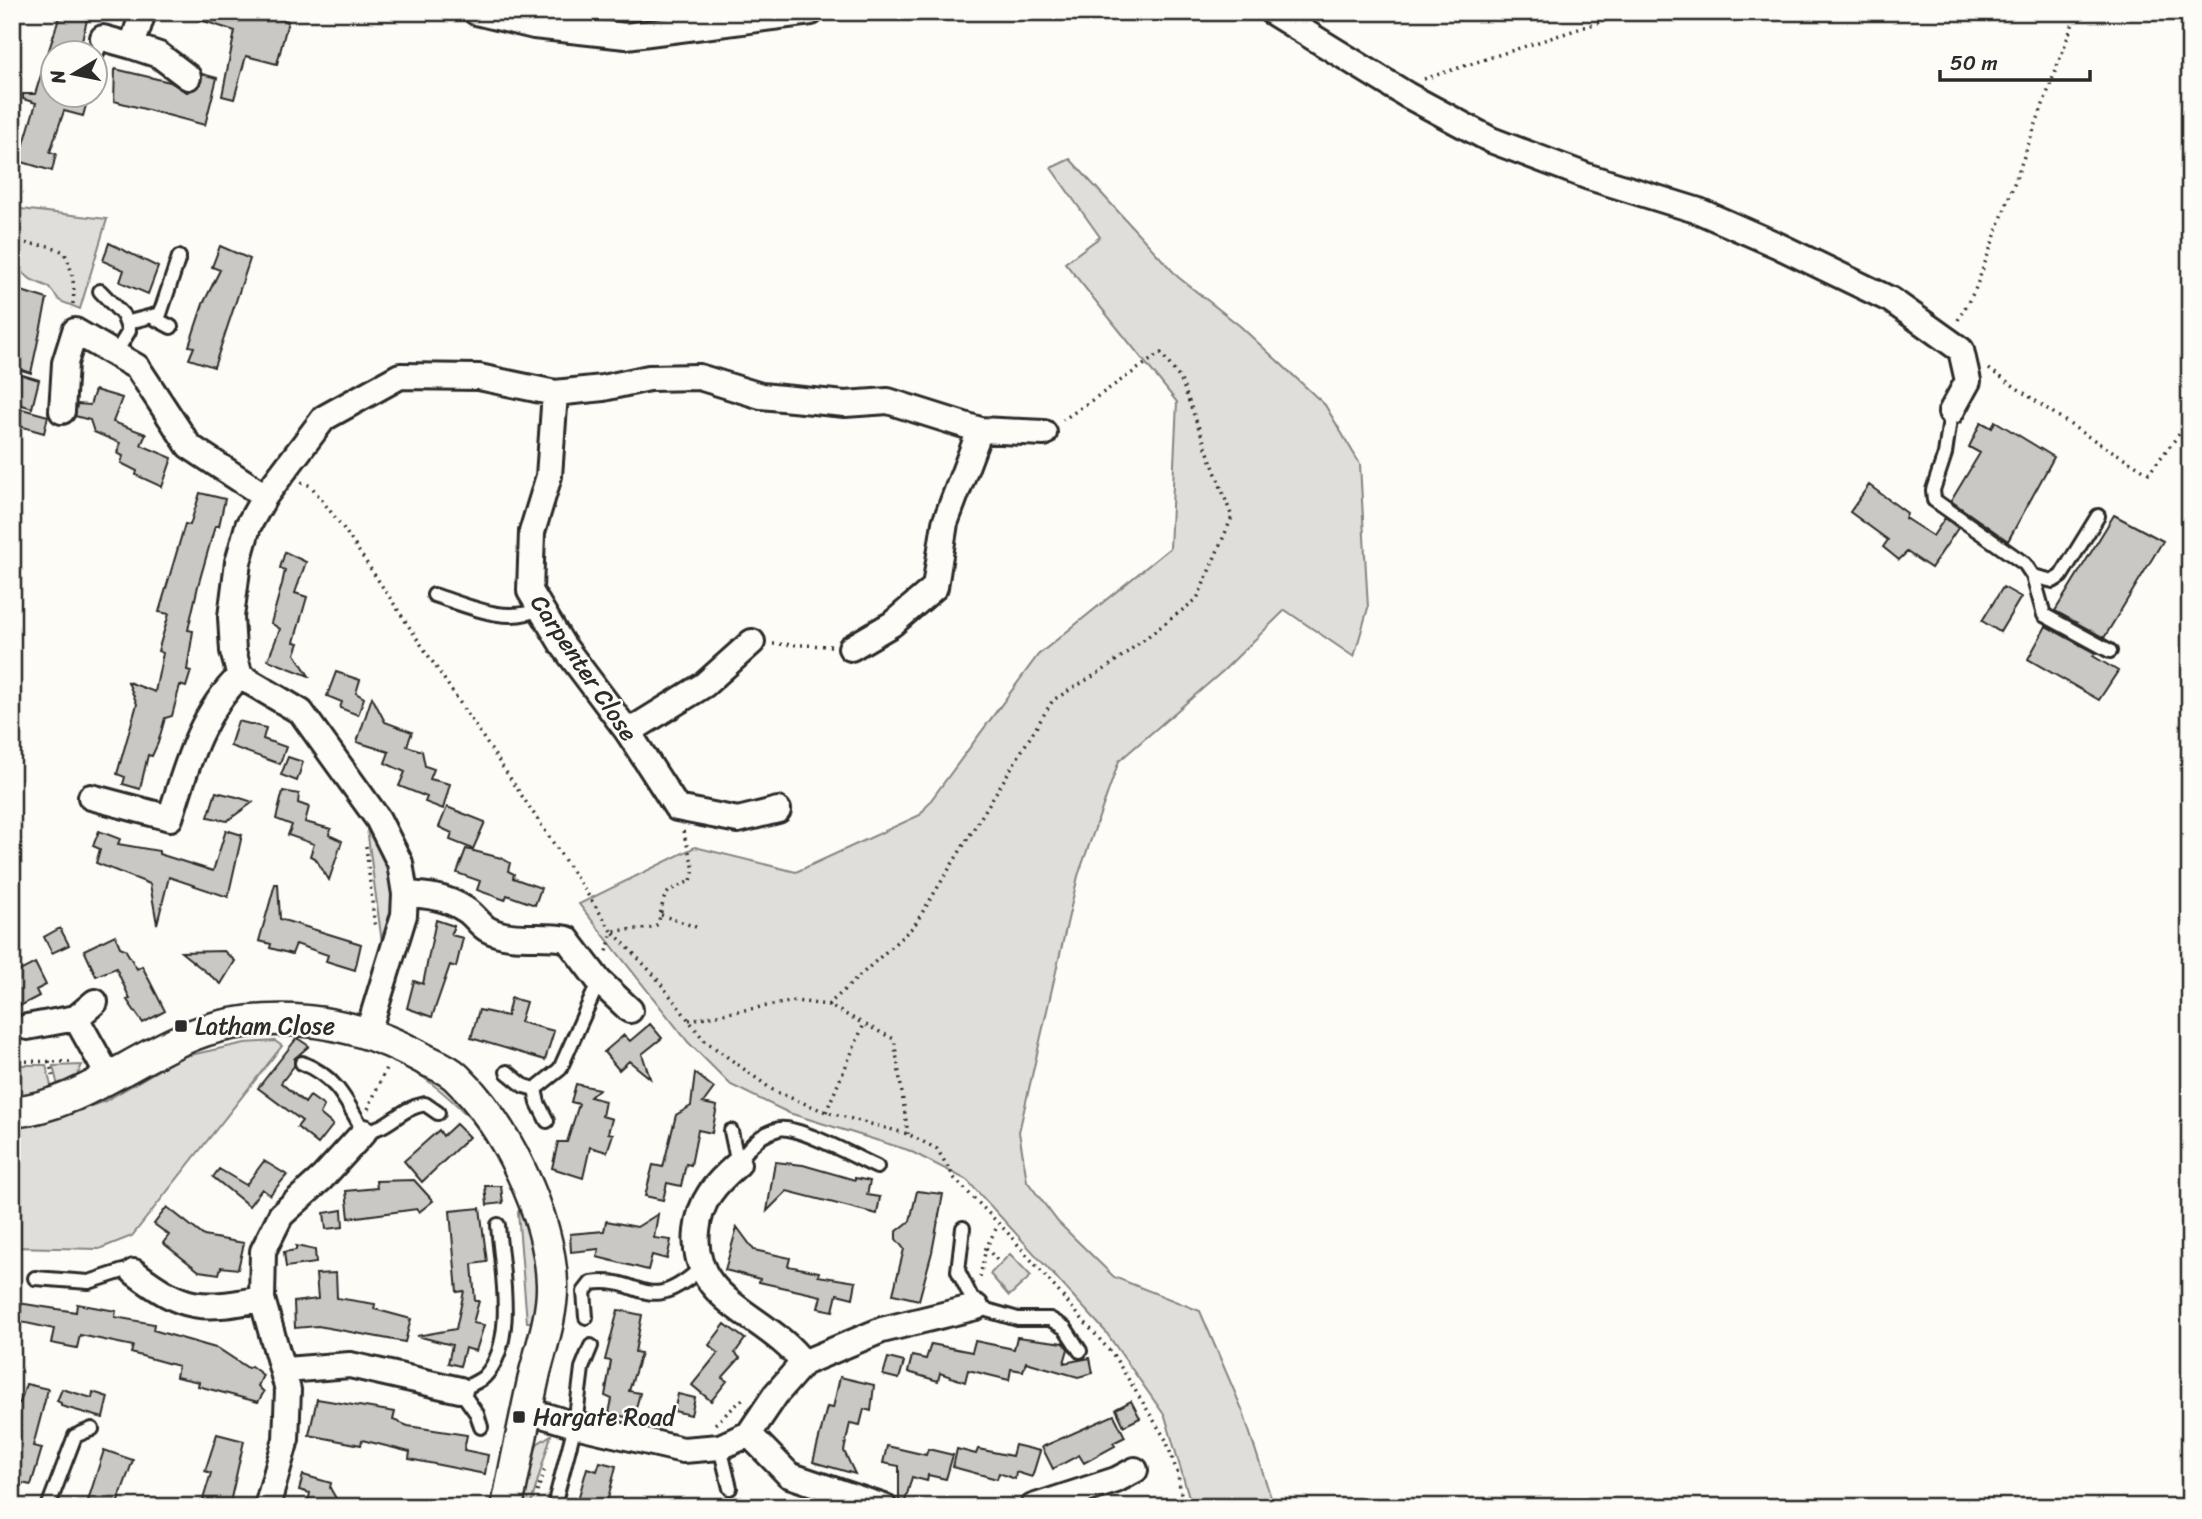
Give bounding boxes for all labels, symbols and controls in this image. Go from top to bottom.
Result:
north arrow [38,38,108,108]
scale bar [1940,38,2090,82]
text: 50 m [1950,44,1998,82]
text: N [40,67,75,87]
street label: Carpenter Close [519,586,649,750]
place label: Latham Close [195,1005,335,1047]
marker: Latham Close [173,1018,189,1034]
place label: Hargate Road [533,1396,677,1438]
marker: Hargate Road [511,1409,527,1425]

